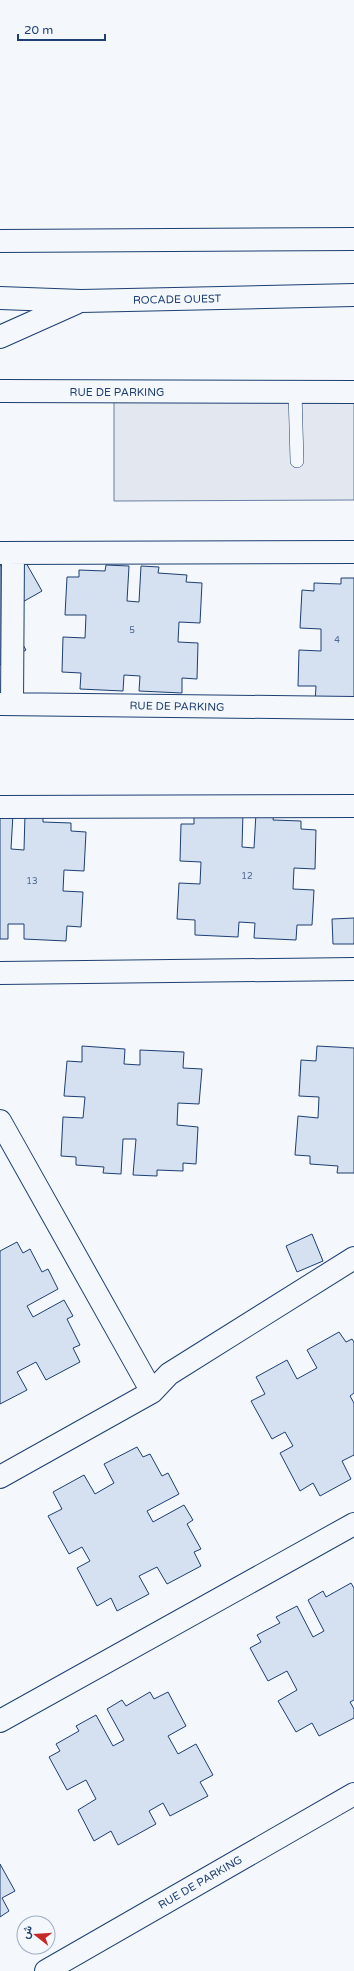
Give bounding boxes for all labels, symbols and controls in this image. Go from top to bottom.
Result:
scale bar [18,16,105,42]
text: 20 m [24,23,53,37]
street label: ROCADE OUEST [133,292,221,307]
street label: RUE DE PARKING [70,386,164,399]
house number: 5 [129,625,135,636]
house number: 4 [334,635,340,646]
street label: RUE DE PARKING [129,699,225,714]
house number: 12 [241,871,253,882]
house number: 13 [26,876,38,887]
street label: RUE DE PARKING [156,1853,245,1912]
north arrow [16,1915,56,1955]
text: ش [19,1924,35,1940]

